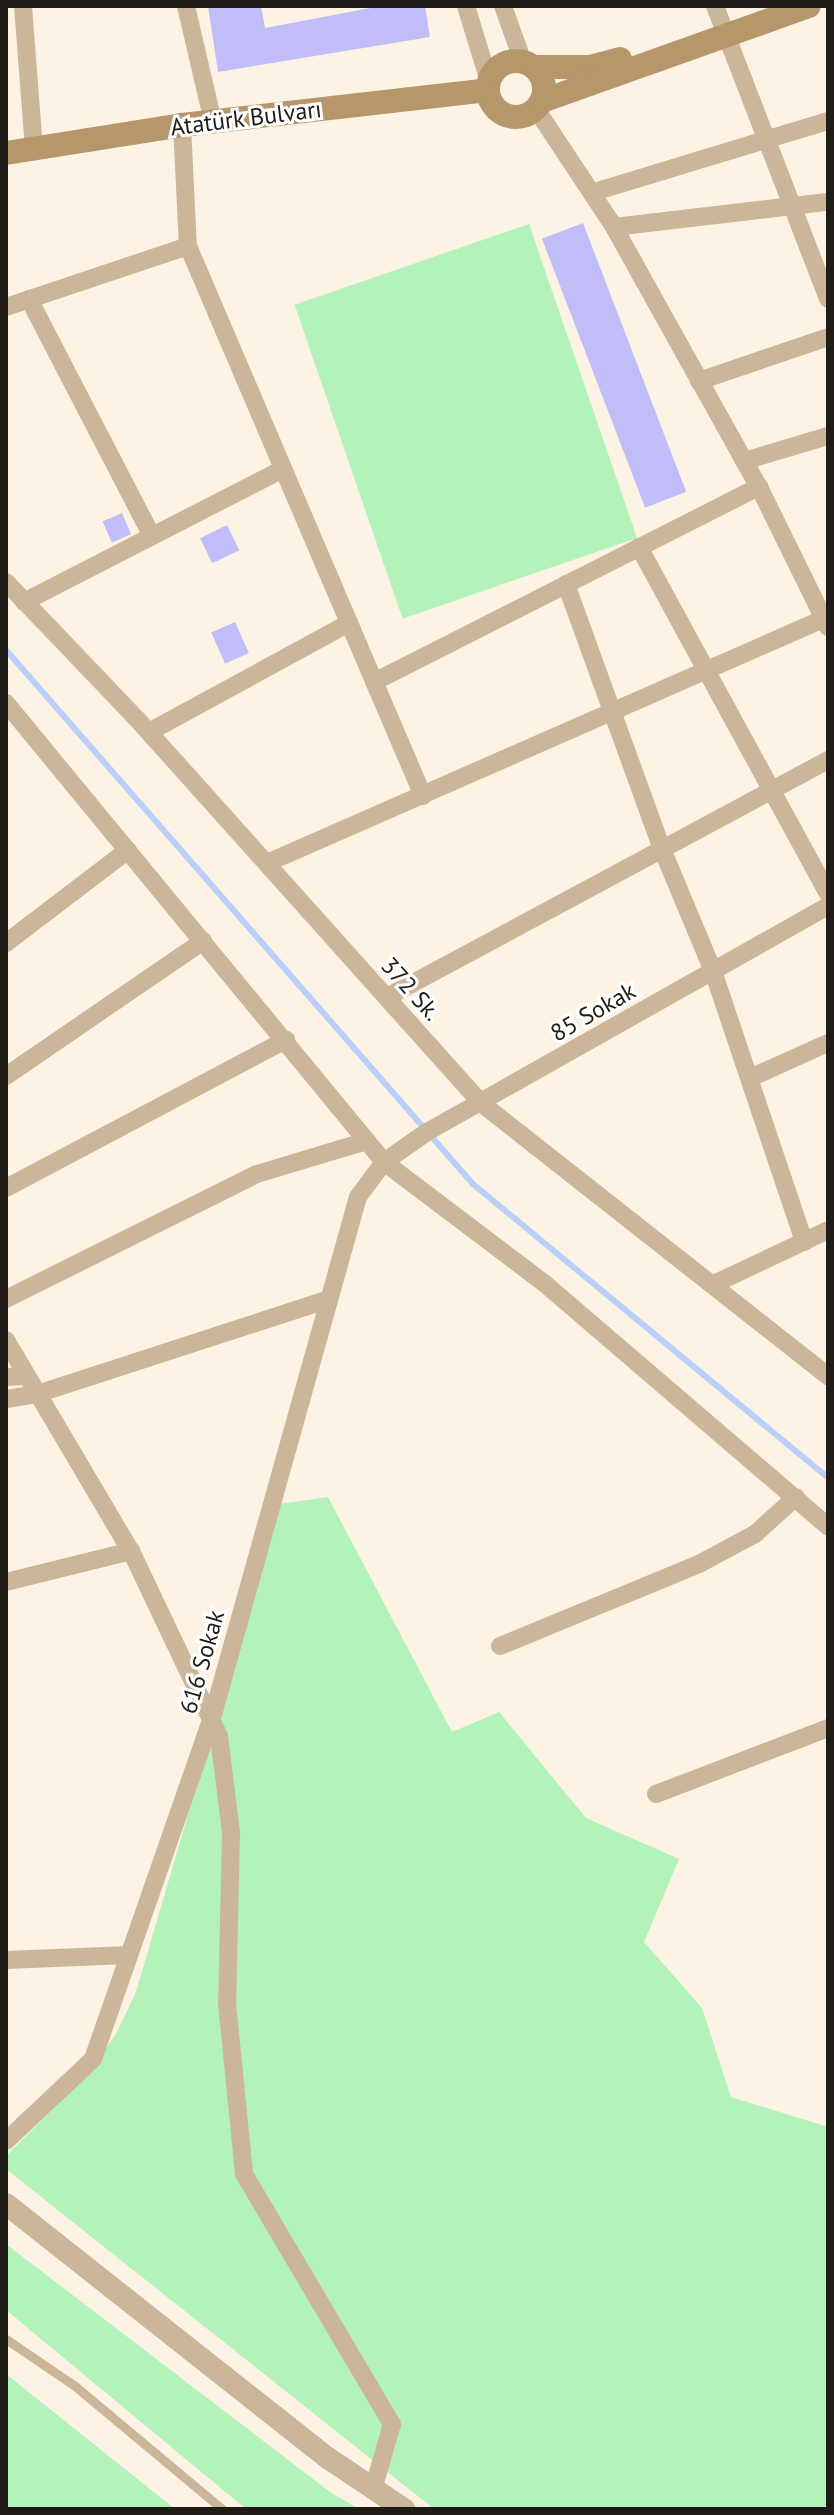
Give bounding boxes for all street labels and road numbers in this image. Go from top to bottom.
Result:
street label: Atatürk Bulvarı [168,94,324,142]
street label: 372 Sk. [375,951,447,1027]
street label: 85 Sokak [545,976,641,1048]
street label: 616 Sokak [174,1607,230,1717]

